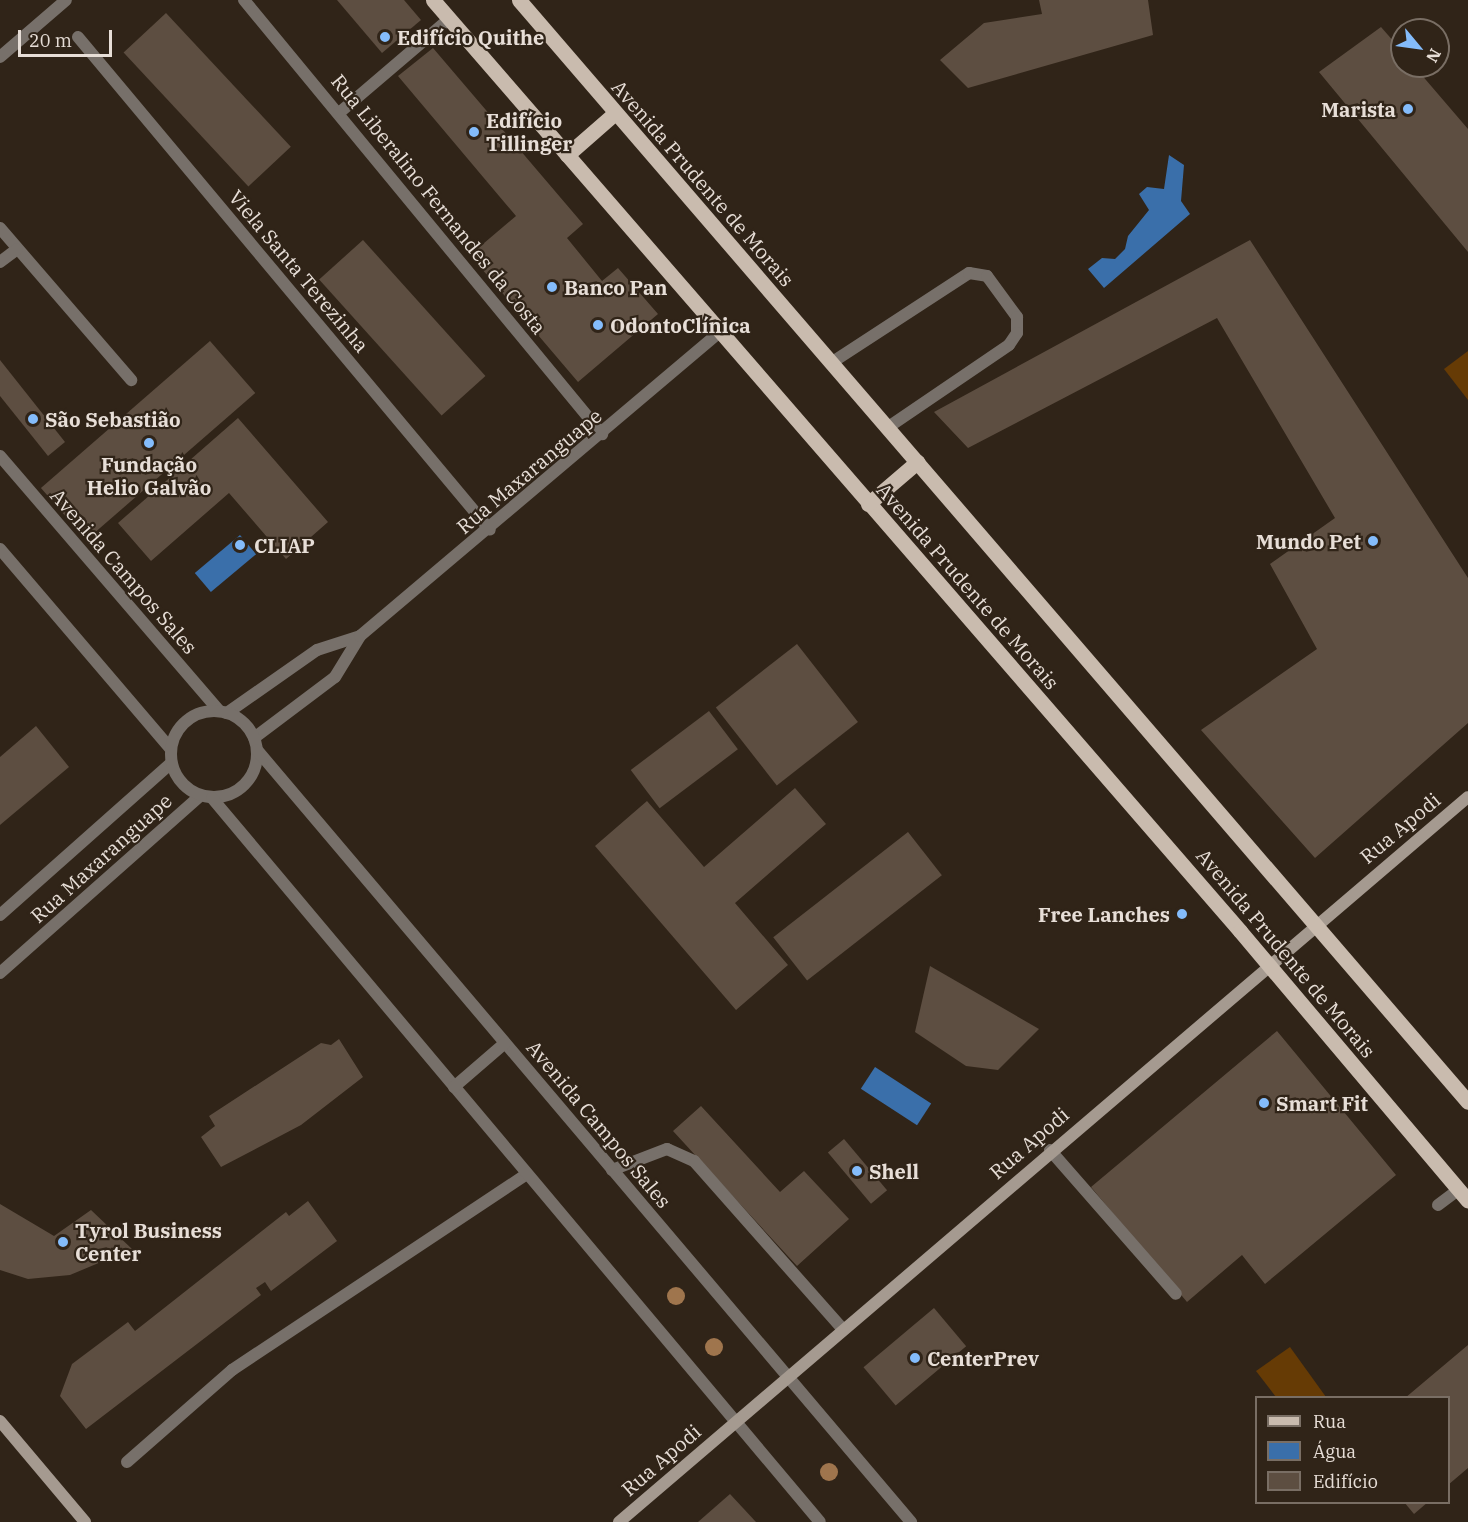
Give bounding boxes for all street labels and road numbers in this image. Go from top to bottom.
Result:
street label: Rua Liberalino Fernandes da Costa [327,69,551,339]
street label: Avenida Prudente de Morais [607,75,799,291]
street label: Viela Santa Terezinha [224,185,374,357]
street label: Rua Maxaranguape [452,403,606,539]
street label: Avenida Prudente de Morais [872,478,1064,694]
street label: Avenida Campos Sales [46,483,202,659]
street label: Rua Maxaranguape [25,788,177,928]
street label: Rua Apodi [1355,788,1445,868]
street label: Avenida Prudente de Morais [1192,844,1380,1062]
street label: Avenida Campos Sales [522,1035,676,1213]
street label: Rua Apodi [984,1102,1074,1184]
street label: Rua Apodi [616,1419,706,1501]

